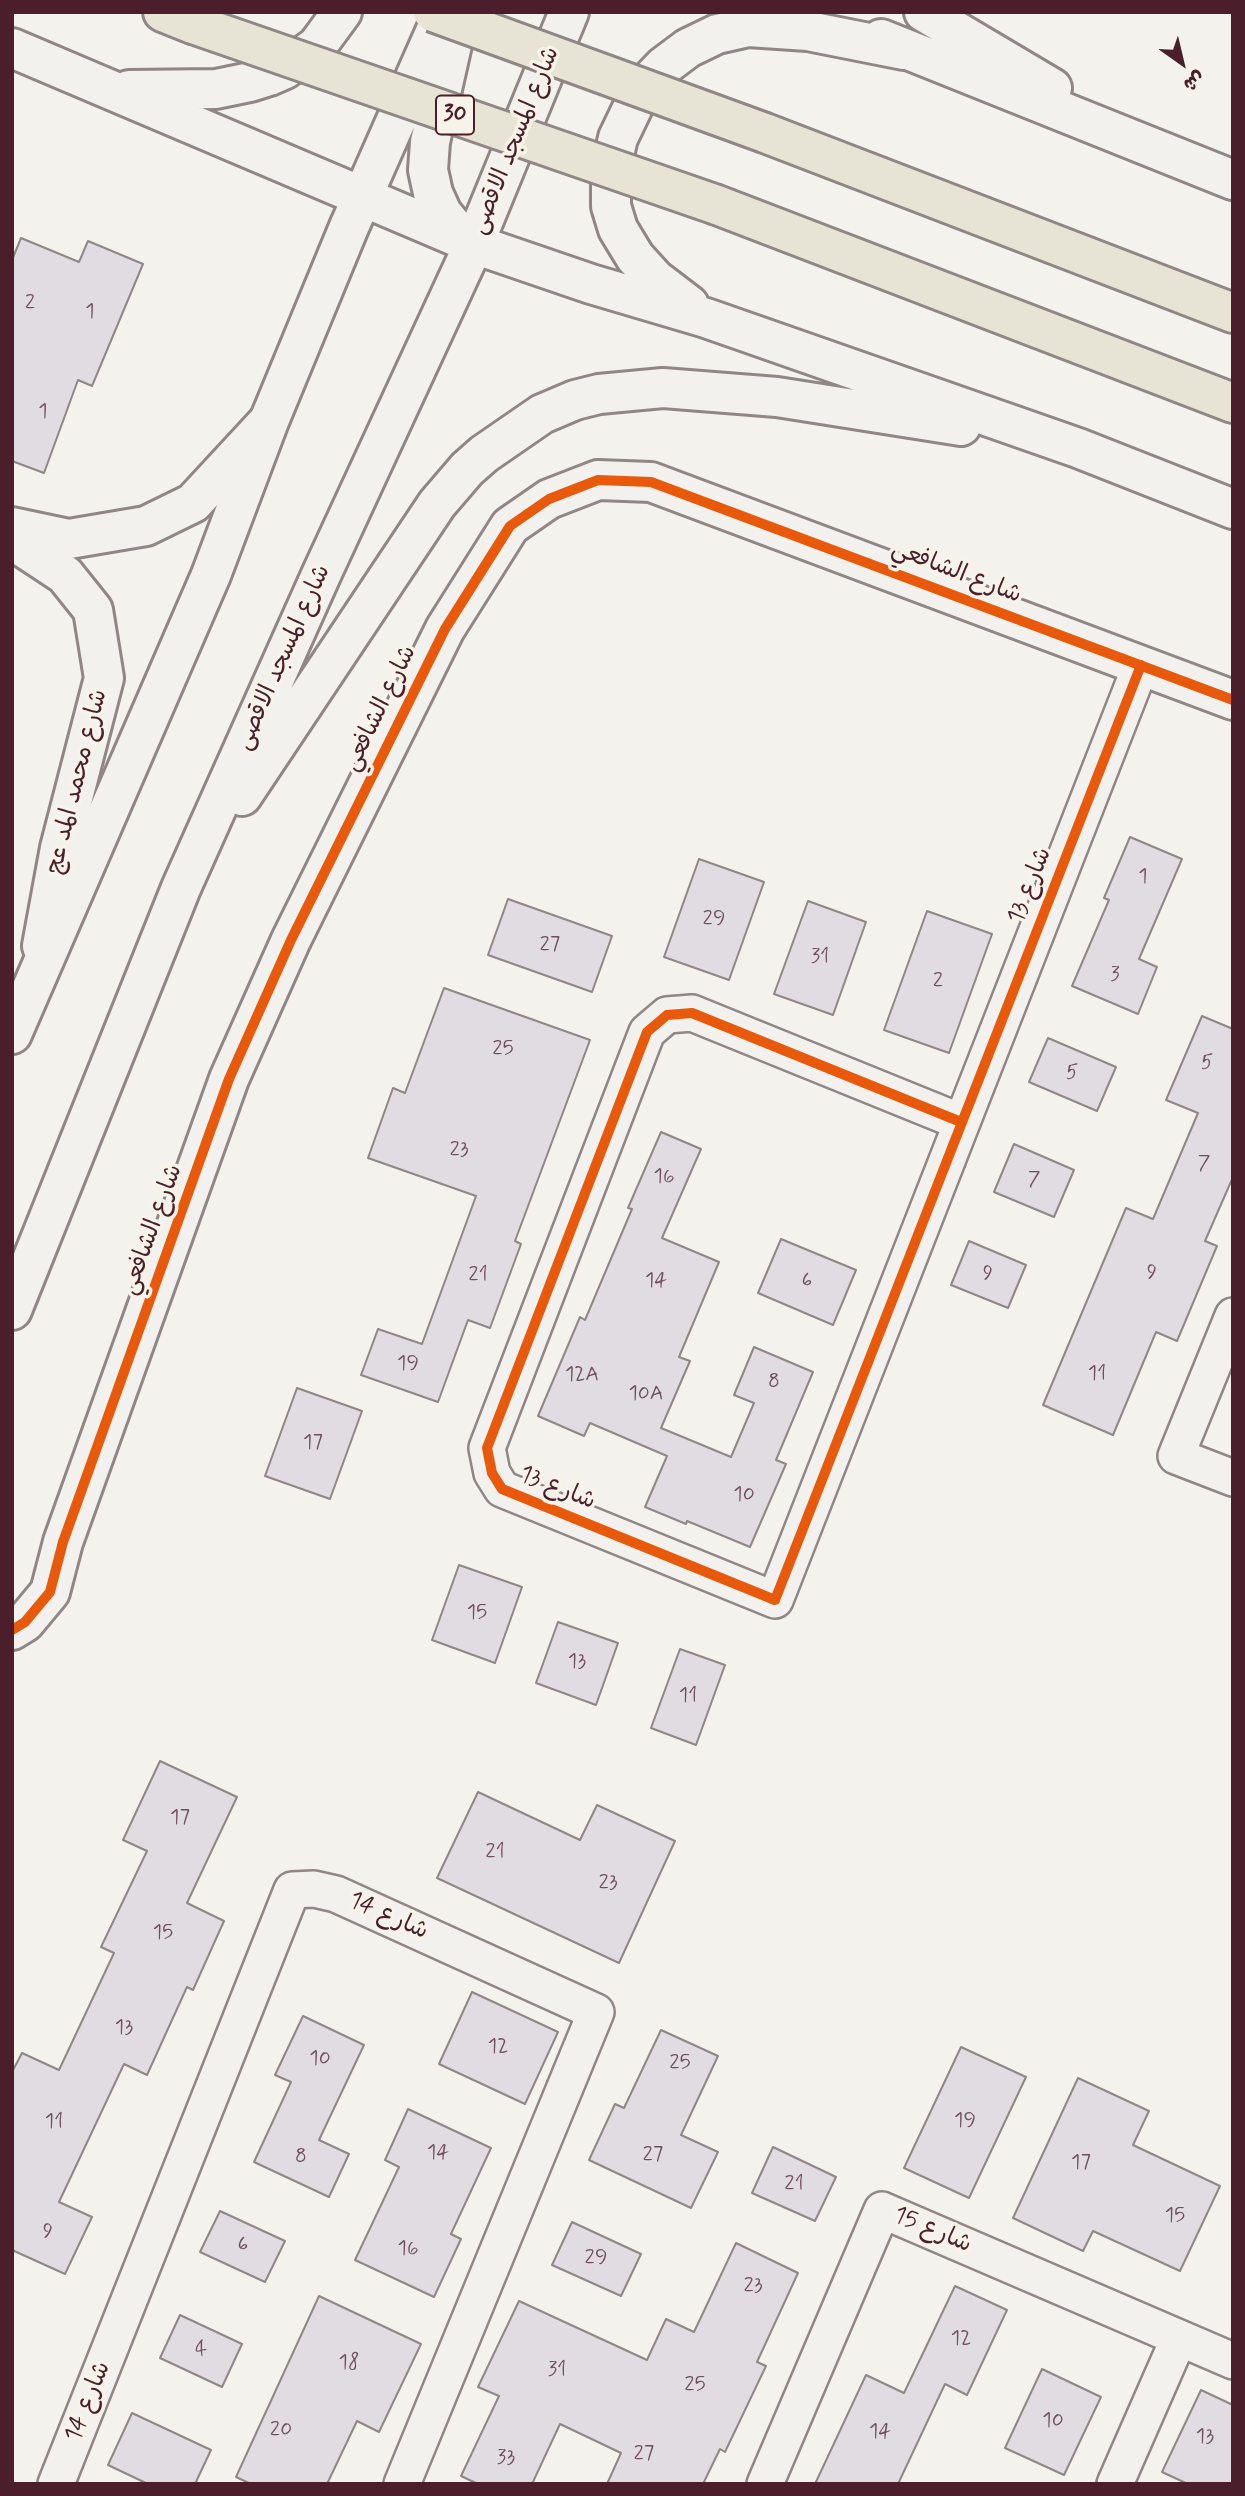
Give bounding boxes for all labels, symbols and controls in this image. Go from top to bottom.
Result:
north arrow [1147,28,1217,98]
street label: شارع المسجد الاقصى [465,43,567,239]
text: ش [1178,65,1210,97]
road number: 30 [436,96,474,134]
house number: 2 [25,291,35,317]
house number: 1 [85,300,95,326]
house number: 1 [38,400,48,426]
street label: شارع الشافعي [887,535,1025,611]
street label: شارع المسجد الاقصى [230,561,338,755]
street label: شارع الشافعي [338,641,424,777]
street label: شارع محمد المد عج [41,687,115,877]
street label: شارع 13 [1003,844,1059,928]
house number: 1 [1138,865,1148,891]
house number: 29 [703,907,725,933]
house number: 27 [540,933,560,959]
house number: 31 [811,945,829,971]
house number: 3 [1110,963,1120,989]
house number: 2 [933,969,943,995]
house number: 25 [492,1037,514,1063]
house number: 5 [1201,1051,1213,1077]
house number: 5 [1066,1061,1078,1087]
house number: 23 [449,1138,469,1164]
house number: 7 [1198,1152,1210,1178]
street label: شارع الشافعي [116,1161,190,1299]
house number: 16 [654,1165,674,1191]
house number: 7 [1028,1168,1040,1194]
house number: 9 [1147,1261,1157,1287]
house number: 9 [983,1262,993,1288]
house number: 21 [468,1263,488,1289]
house number: 14 [645,1269,667,1295]
house number: 6 [802,1269,812,1295]
house number: 19 [397,1352,419,1378]
house number: 11 [1088,1362,1106,1388]
house number: 12A [565,1363,599,1389]
house number: 8 [768,1370,780,1396]
house number: 10A [628,1382,664,1408]
house number: 17 [303,1431,323,1457]
street label: شارع 13 [515,1461,599,1517]
house number: 10 [733,1483,755,1509]
house number: 15 [467,1601,487,1627]
house number: 13 [568,1650,586,1676]
house number: 11 [679,1684,697,1710]
house number: 17 [170,1806,190,1832]
house number: 21 [485,1840,505,1866]
house number: 23 [598,1871,618,1897]
street label: شارع 14 [344,1887,432,1947]
house number: 15 [153,1921,173,1947]
house number: 13 [115,2016,133,2042]
house number: 12 [488,2035,508,2061]
house number: 10 [309,2047,331,2073]
house number: 25 [669,2051,691,2077]
house number: 19 [954,2109,976,2135]
house number: 11 [45,2110,63,2136]
house number: 14 [427,2141,449,2167]
house number: 27 [643,2143,663,2169]
house number: 8 [295,2145,307,2171]
house number: 17 [1071,2151,1091,2177]
house number: 21 [784,2172,804,2198]
street label: شارع 15 [889,2202,975,2260]
house number: 15 [1165,2204,1185,2230]
house number: 9 [43,2220,53,2246]
house number: 6 [238,2233,248,2259]
house number: 16 [398,2237,418,2263]
house number: 29 [585,2246,607,2272]
house number: 23 [743,2274,763,2300]
house number: 12 [951,2327,971,2353]
house number: 4 [195,2338,207,2364]
house number: 18 [339,2351,359,2377]
street label: شارع 14 [60,2358,118,2446]
house number: 31 [548,2358,566,2384]
house number: 25 [684,2373,706,2399]
house number: 10 [1042,2409,1064,2435]
house number: 20 [270,2418,292,2444]
house number: 14 [869,2420,891,2446]
house number: 13 [1196,2425,1214,2451]
house number: 27 [634,2442,654,2468]
house number: 33 [497,2446,515,2472]

